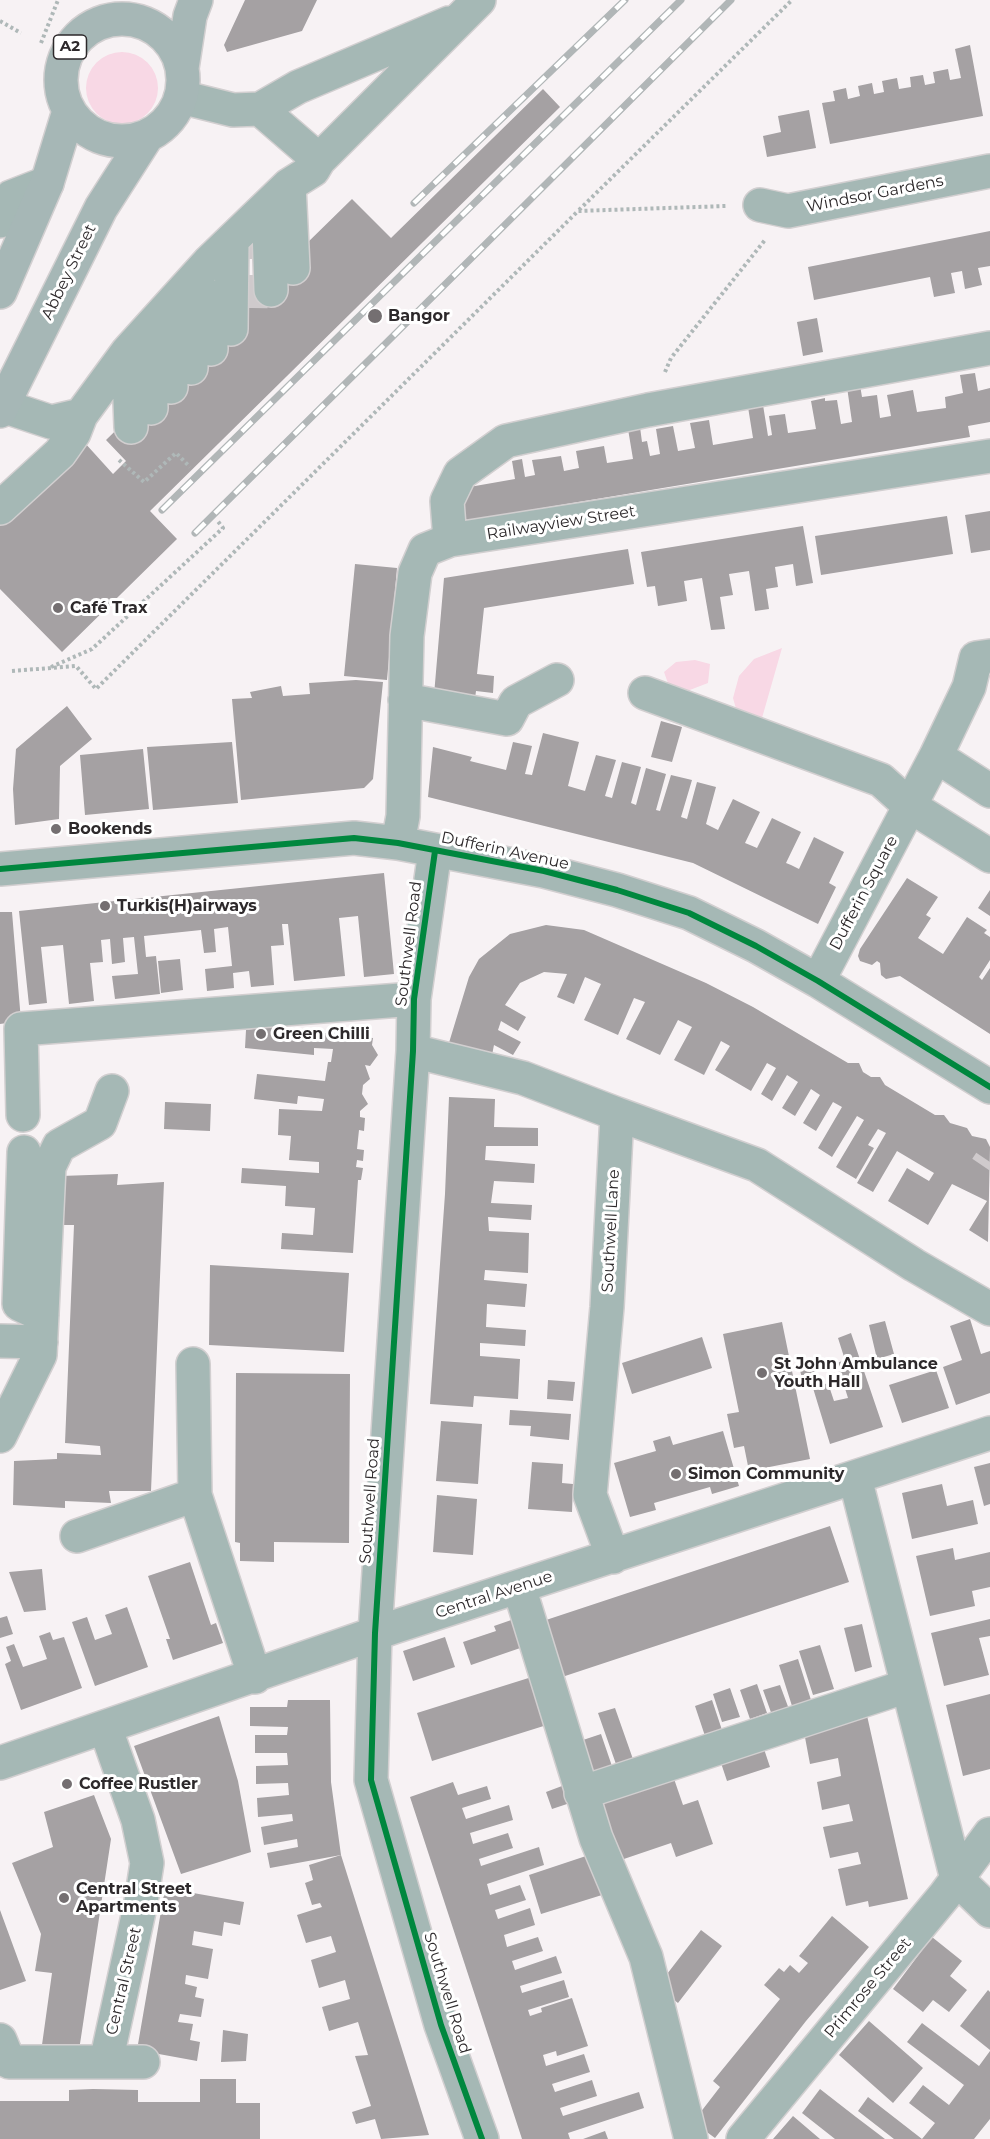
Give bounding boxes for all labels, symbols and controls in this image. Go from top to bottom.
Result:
road number: A2 [54,35,86,59]
street label: Windsor Gardens [805,171,945,217]
street label: Abbey Street [38,221,100,323]
place label: Bangor [388,306,450,326]
marker: Bangor [366,307,384,325]
street label: Railwayview Street [485,502,637,544]
place label: Café Trax [70,598,147,618]
marker: Café Trax [51,601,65,615]
place label: Bookends [68,819,152,839]
marker: Bookends [49,822,63,836]
street label: Dufferin Avenue [439,828,571,874]
street label: Dufferin Square [826,833,902,953]
street label: Southwell Road [392,880,426,1008]
place label: Turkis(H)airways [117,896,257,916]
marker: Turkis(H)airways [98,899,112,913]
place label: Green Chilli [273,1024,370,1044]
marker: Green Chilli [254,1027,268,1041]
street label: Southwell Lane [598,1169,624,1293]
place label: St John Ambulance Youth Hall [774,1354,938,1392]
marker: St John Ambulance Youth Hall [755,1366,769,1380]
street label: Southwell Road [356,1438,384,1564]
place label: Simon Community [688,1464,844,1484]
marker: Simon Community [669,1467,683,1481]
street label: Central Avenue [433,1567,555,1623]
place label: Coffee Rustler [79,1774,198,1794]
marker: Coffee Rustler [60,1777,74,1791]
place label: Central Street Apartments [76,1879,192,1917]
marker: Central Street Apartments [57,1891,71,1905]
street label: Central Street [102,1925,146,2037]
street label: Southwell Road [419,1930,475,2056]
street label: Primrose Street [820,1934,916,2042]

